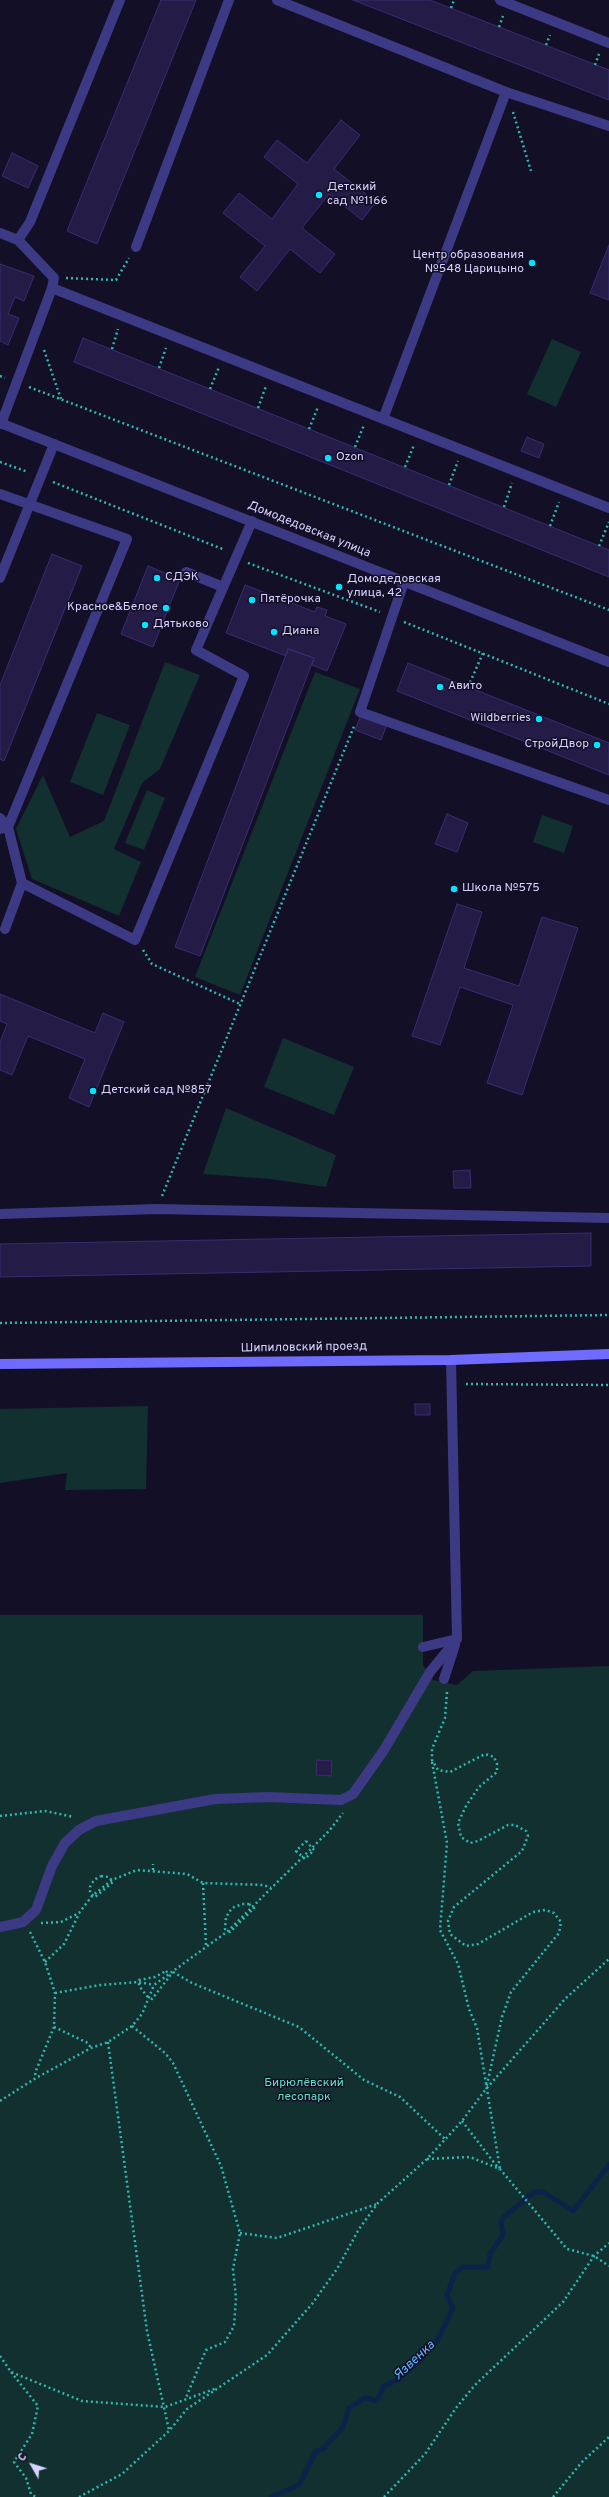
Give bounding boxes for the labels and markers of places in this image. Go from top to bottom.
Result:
place label: Детский сад №1166 [327,181,388,209]
marker: Детский сад №1166 [314,190,324,200]
place label: Центр образования №548 Царицыно [412,249,524,277]
marker: Центр образования №548 Царицыно [527,258,537,268]
place label: Ozon [336,451,364,465]
marker: Ozon [323,453,333,463]
place label: СДЭК [165,571,199,585]
marker: СДЭК [152,573,162,583]
place label: Домодедовская улица, 42 [347,573,441,601]
marker: Домодедовская улица, 42 [334,582,344,592]
place label: Пятёрочка [260,593,321,607]
marker: Пятёрочка [247,595,257,605]
place label: Красное&Белое [67,601,158,615]
marker: Красное&Белое [161,603,171,613]
place label: Дятьково [153,618,209,632]
marker: Дятьково [140,620,150,630]
place label: Диана [282,625,319,639]
marker: Диана [269,627,279,637]
place label: Авито [448,680,482,694]
marker: Авито [435,682,445,692]
place label: Wildberries [470,712,531,726]
marker: Wildberries [534,714,544,724]
place label: СтройДвор [525,738,589,752]
marker: СтройДвор [592,740,602,750]
place label: Школа №575 [462,882,540,896]
marker: Школа №575 [449,884,459,894]
place label: Детский сад №857 [101,1084,211,1098]
marker: Детский сад №857 [88,1086,98,1096]

